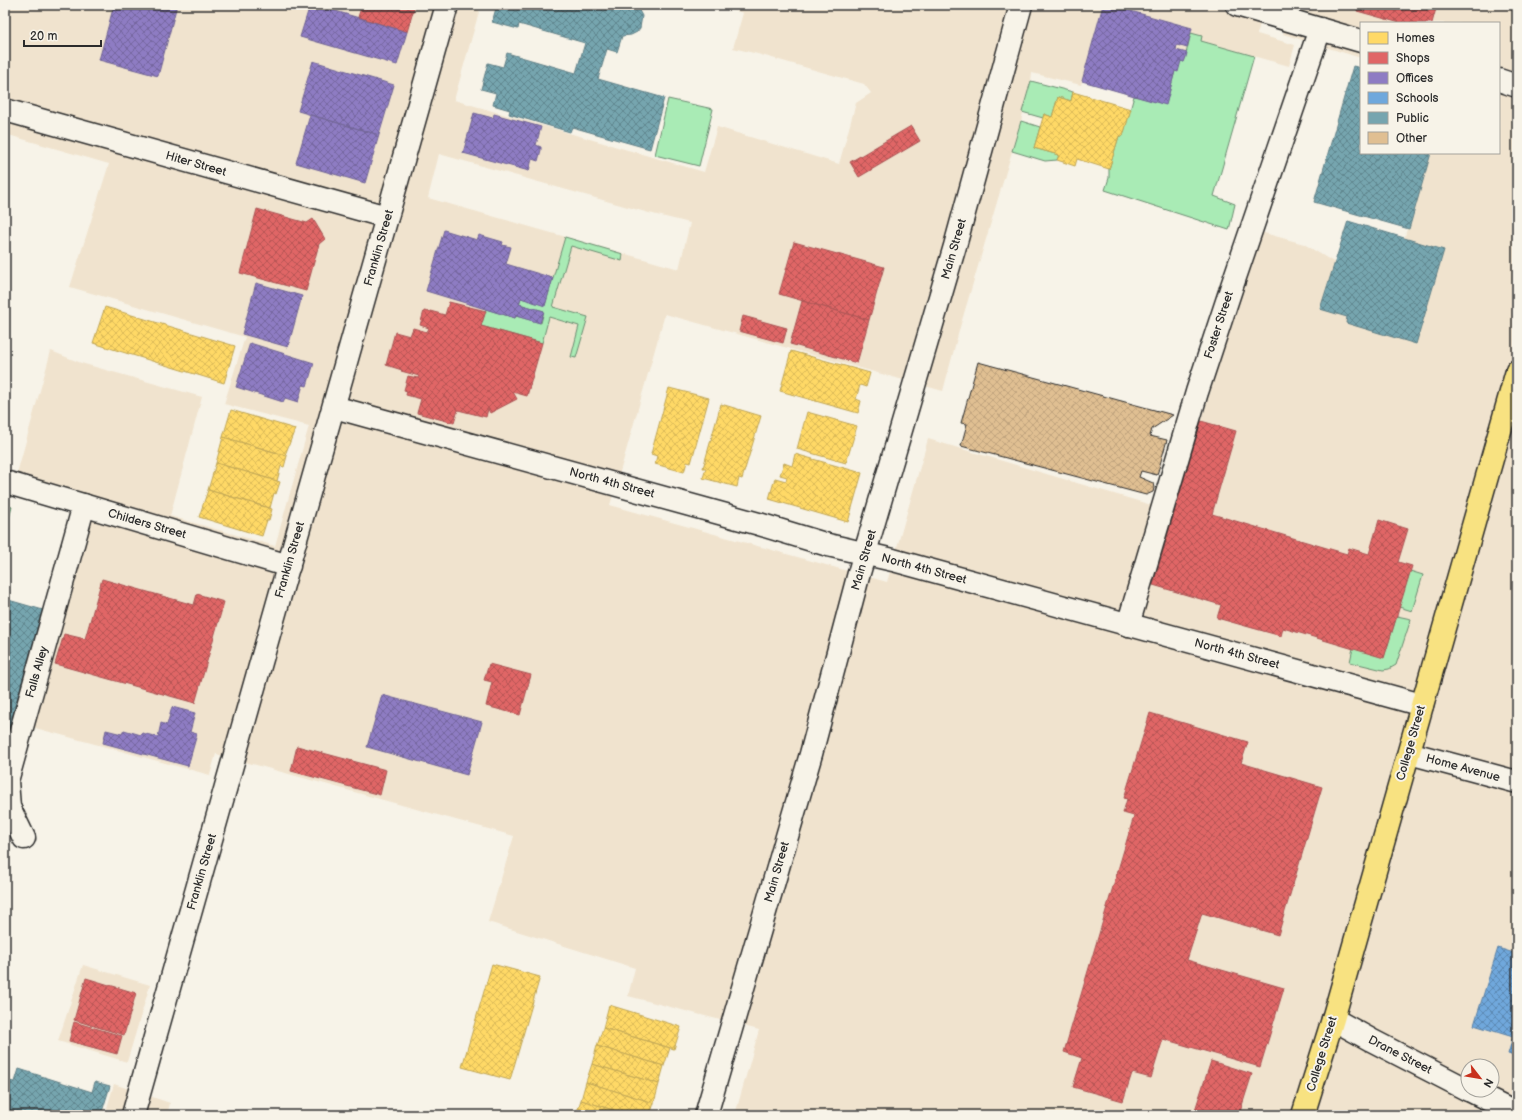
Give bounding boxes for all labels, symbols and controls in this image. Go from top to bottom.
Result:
scale bar [24,22,101,48]
legend [1360,22,1500,154]
text: 20 m [30,29,57,44]
text: Homes [1396,31,1435,46]
text: Shops [1396,51,1430,66]
text: Offices [1396,71,1433,86]
text: Schools [1396,91,1439,106]
text: Public [1396,111,1429,126]
text: Other [1396,131,1428,146]
street label: Hiter Street [164,148,228,180]
street label: Franklin Street [361,208,397,288]
street label: Main Street [938,217,970,281]
street label: Foster Street [1201,289,1237,361]
street label: North 4th Street [568,464,656,502]
street label: Childers Street [106,506,188,542]
street label: Franklin Street [272,520,308,600]
street label: Main Street [848,528,880,592]
street label: North 4th Street [880,550,968,588]
street label: North 4th Street [1193,635,1281,673]
street label: Falls Alley [22,644,52,700]
street label: College Street [1393,703,1429,782]
street label: Home Avenue [1424,751,1502,785]
street label: Franklin Street [184,832,220,912]
street label: Main Street [761,840,793,904]
street label: College Street [1303,1014,1341,1093]
street label: Drane Street [1366,1033,1435,1078]
north arrow [1460,1058,1500,1098]
text: N [1480,1076,1496,1090]

